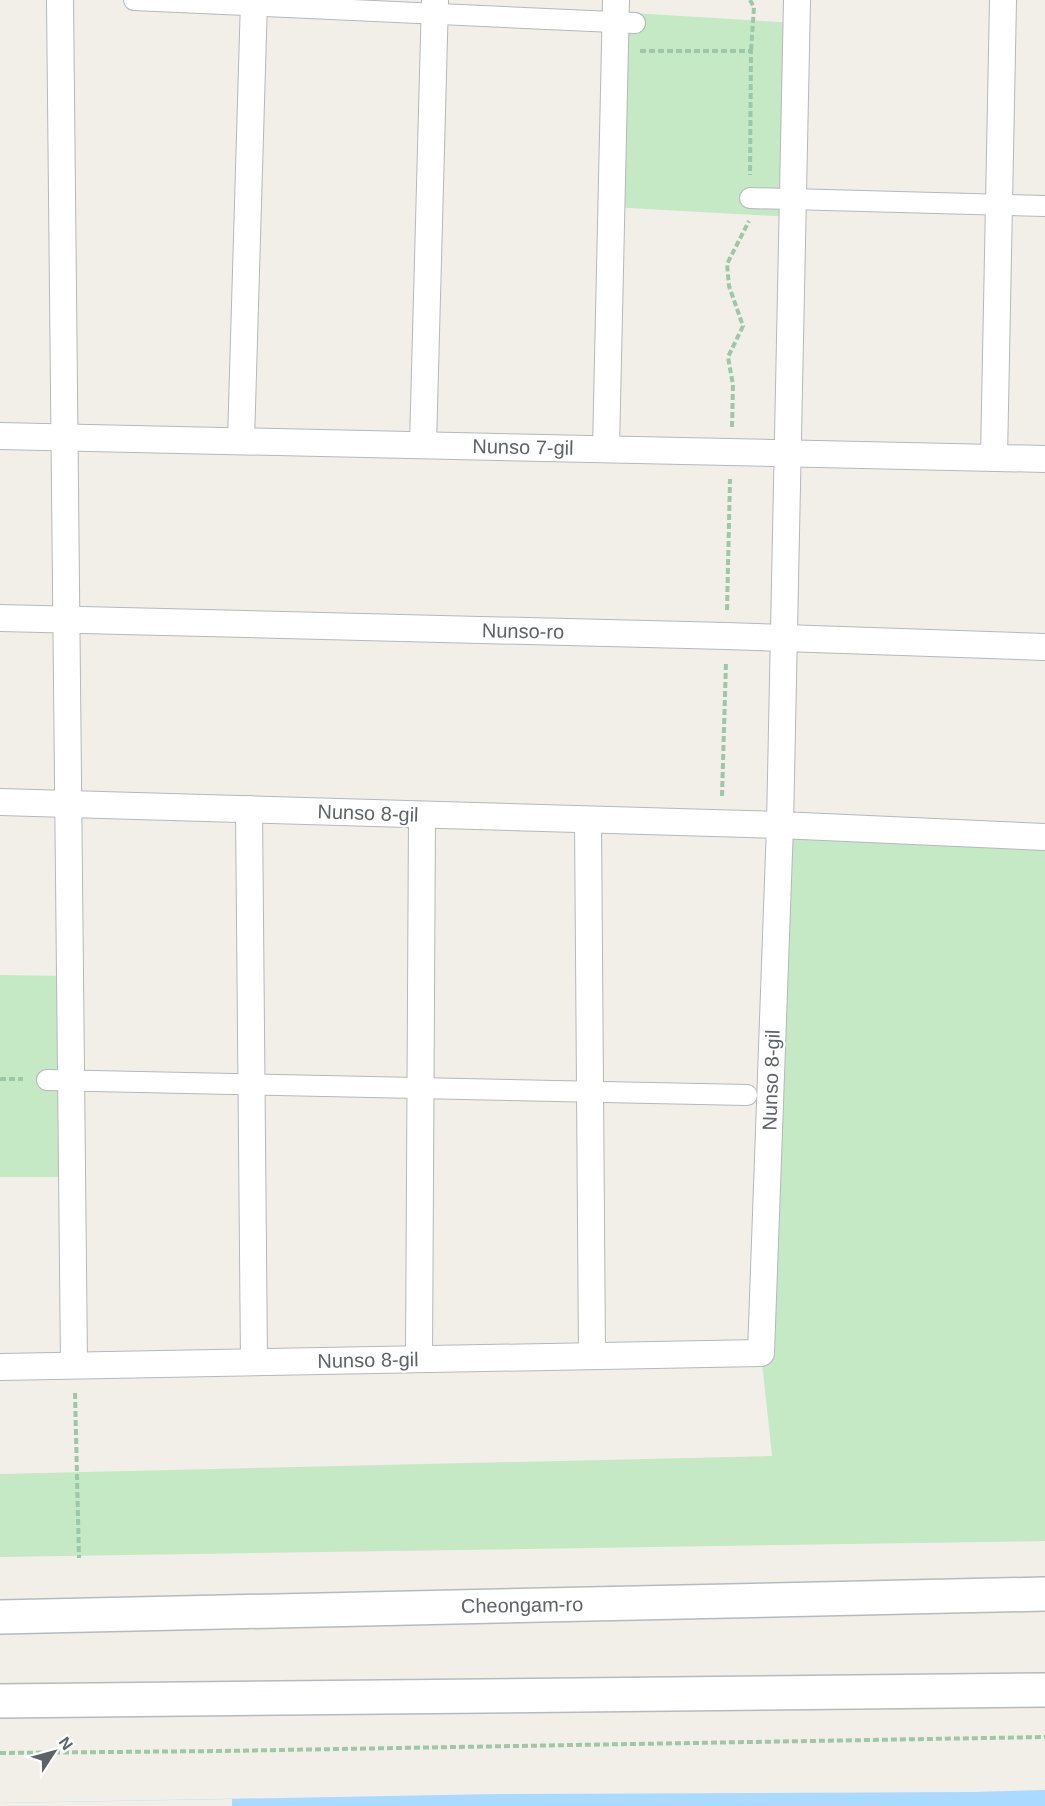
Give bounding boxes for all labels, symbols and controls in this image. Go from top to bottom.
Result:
street label: Nunso 7-gil [472,435,574,459]
street label: Nunso-ro [482,619,564,643]
street label: Nunso 8-gil [317,800,419,826]
street label: Nunso 8-gil [758,1029,784,1131]
street label: Nunso 8-gil [317,1348,419,1372]
street label: Cheongam-ro [461,1593,583,1617]
north arrow [24,1722,84,1782]
text: N [55,1734,76,1753]

